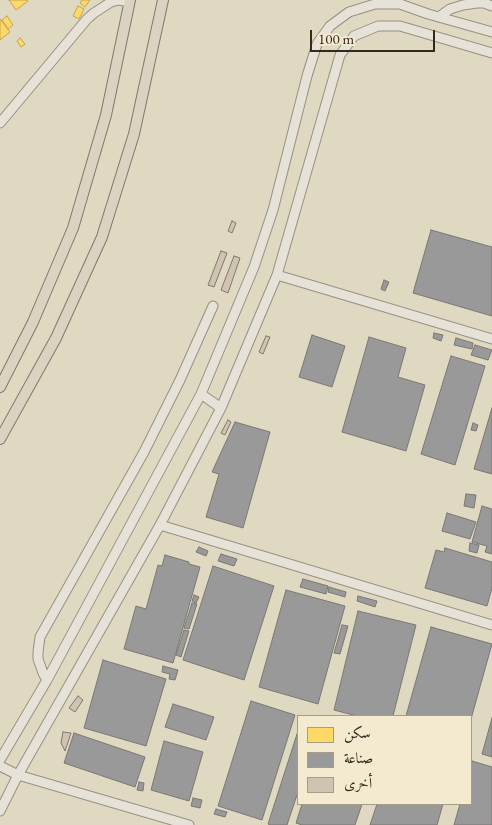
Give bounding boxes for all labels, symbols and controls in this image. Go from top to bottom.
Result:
scale bar [312,20,437,52]
text: 100 m [318,29,354,48]
legend [297,715,472,805]
text: سكن [344,723,371,742]
text: صناعة [344,748,373,767]
text: أخرى [344,773,372,792]

